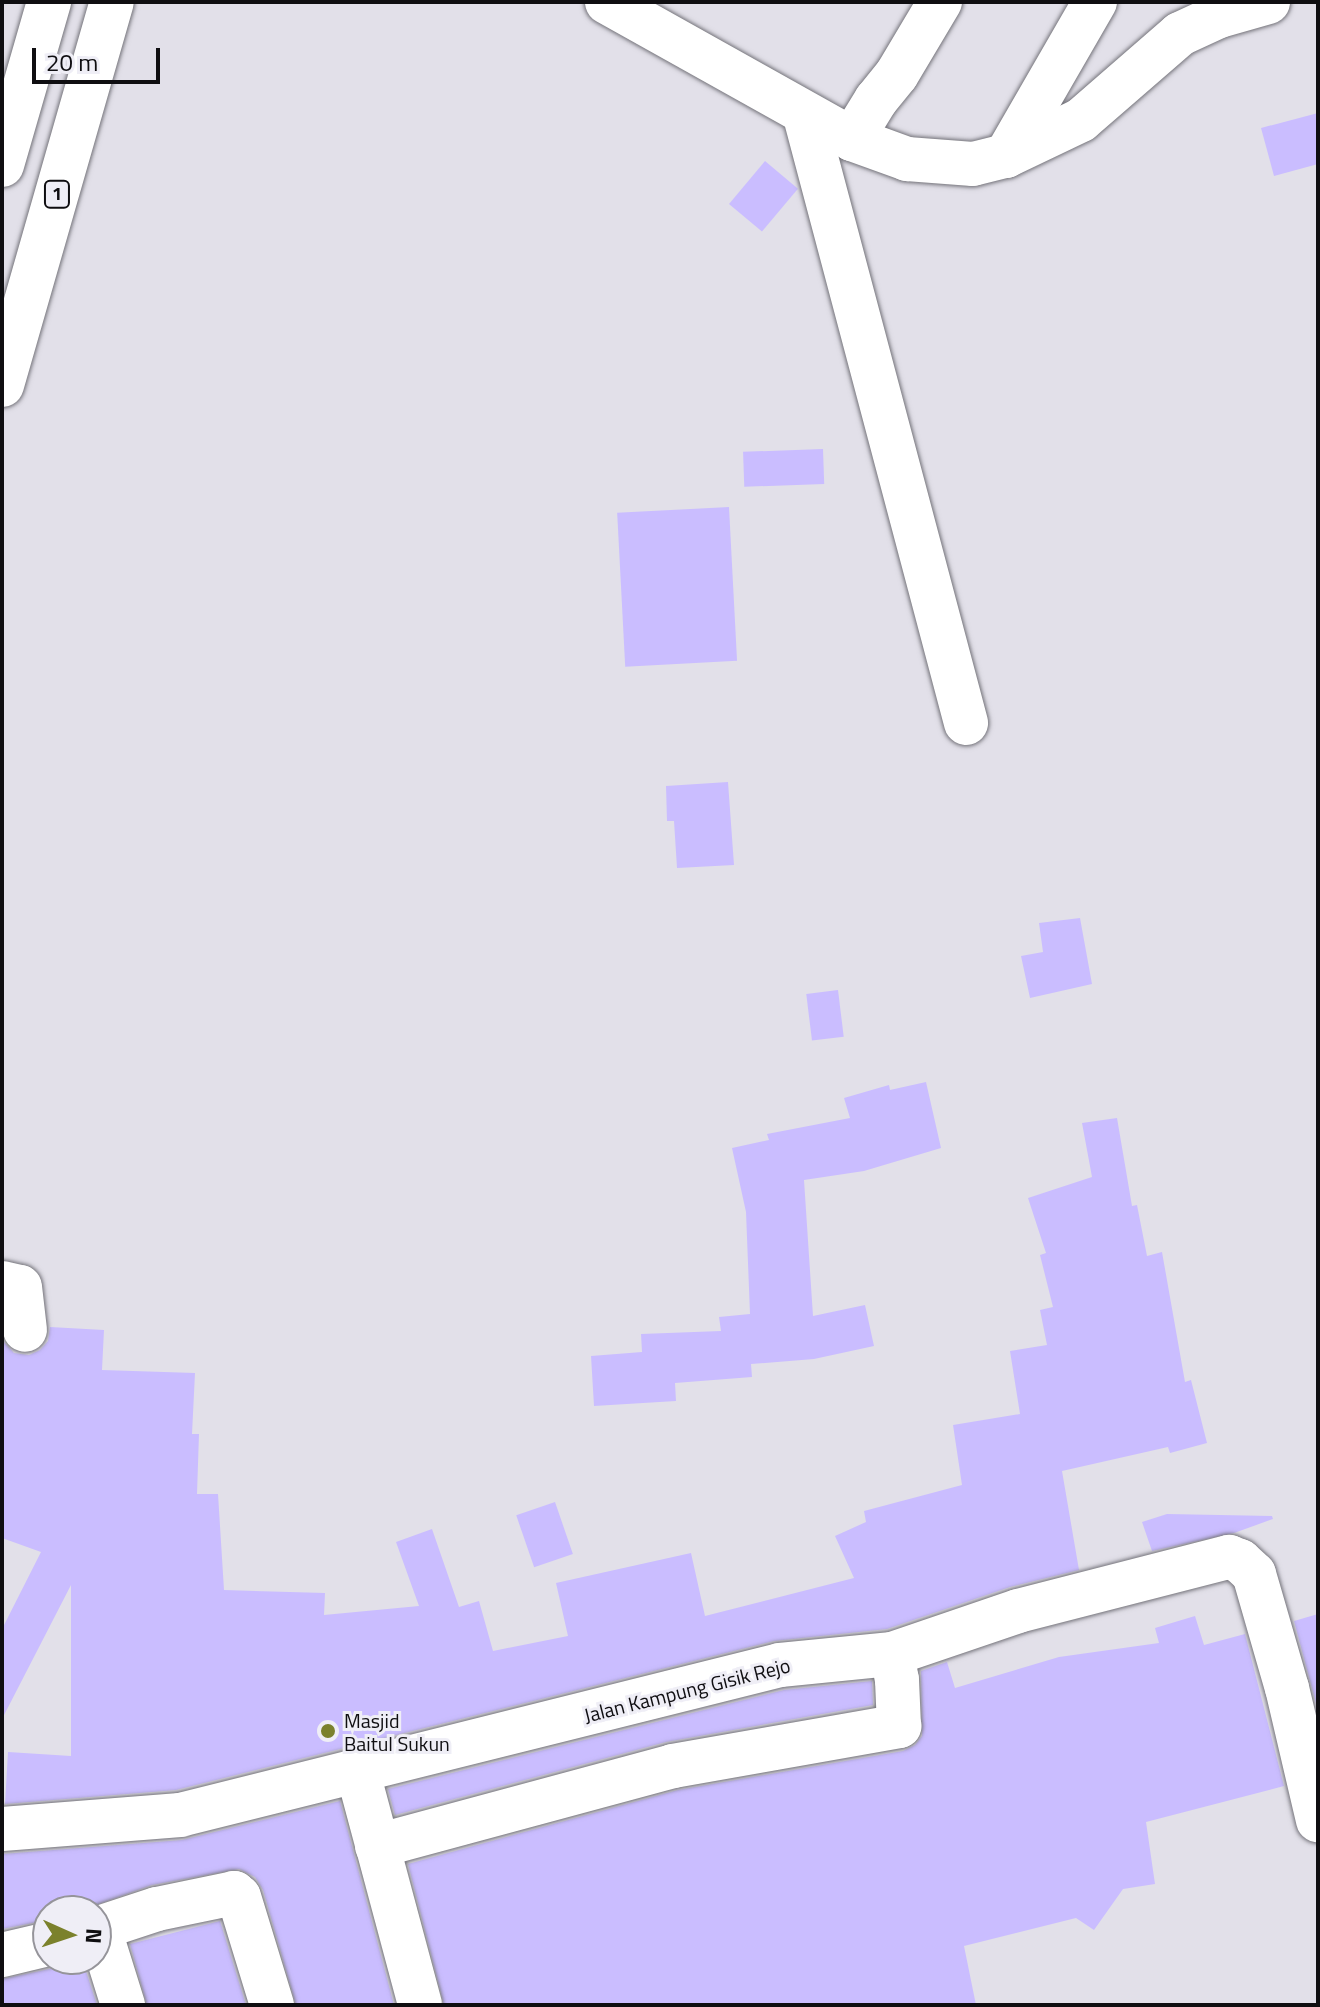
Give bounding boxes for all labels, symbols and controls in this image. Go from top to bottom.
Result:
scale bar [36,32,164,82]
text: 20 m [46,44,98,80]
road number: 1 [43,180,71,208]
street label: Jalan Kampung Gisik Rejo [581,1653,793,1727]
place label: Masjid Baitul Sukun [344,1708,450,1755]
marker: Masjid Baitul Sukun [319,1722,337,1740]
north arrow [32,1895,112,1975]
text: N [77,1928,111,1945]

